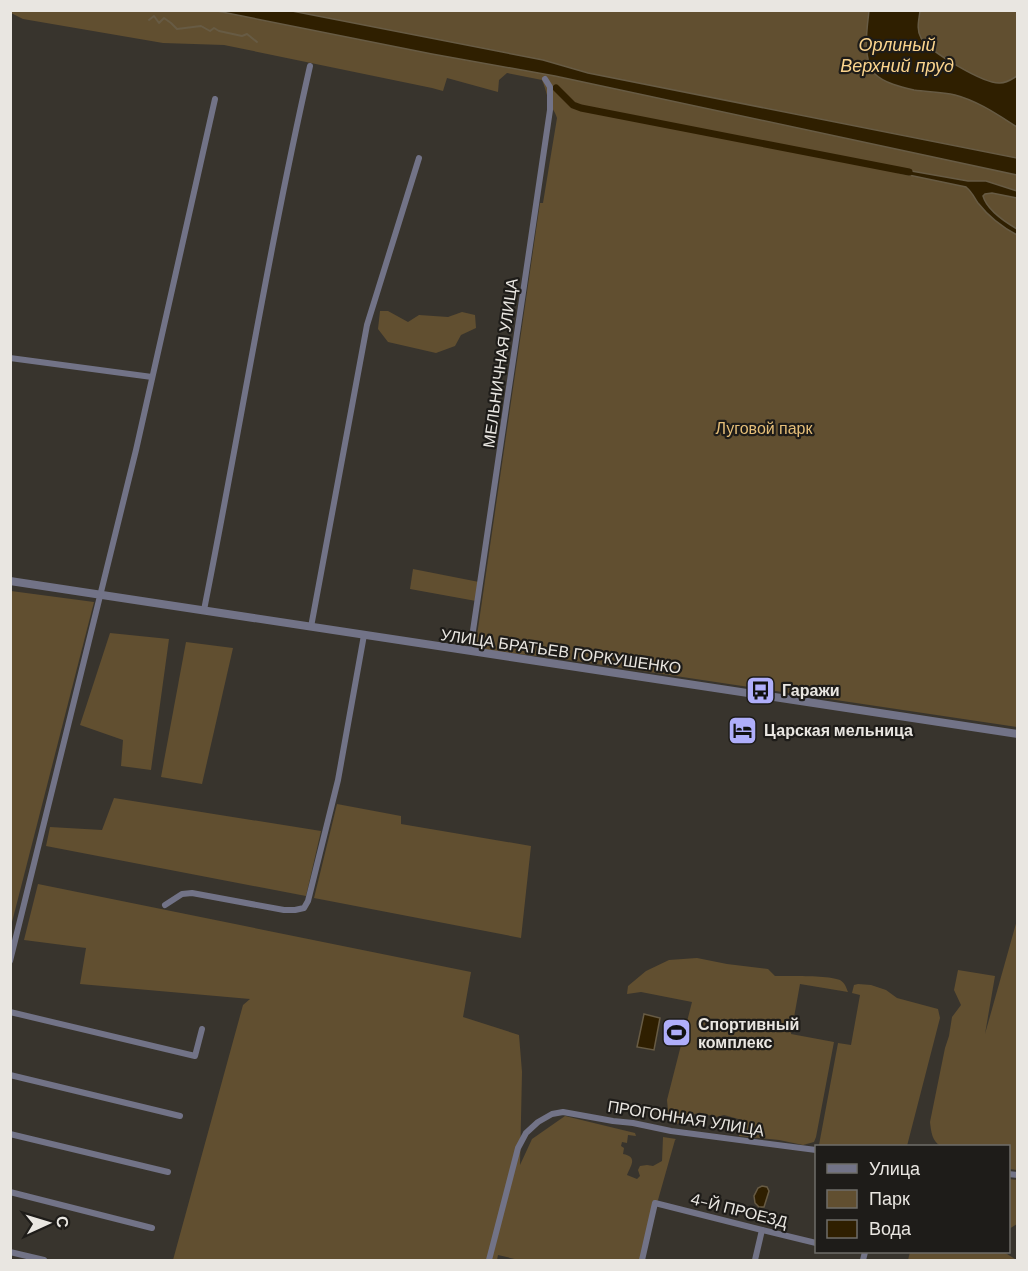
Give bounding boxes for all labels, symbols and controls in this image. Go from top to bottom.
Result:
water label: Орлиный Верхний пруд [840,33,954,78]
street label: МЕЛЬНИЧНАЯ УЛИЦА [478,277,523,449]
park label: Луговой парк [716,418,813,439]
street label: УЛИЦА БРАТЬЕВ ГОРКУШЕНКО [439,624,683,679]
bus stop icon: Гаражи [745,674,777,706]
place label: Гаражи [782,680,840,701]
hotel icon: Царская мельница [727,714,759,746]
place label: Царская мельница [764,720,913,741]
place label: Спортивный комплекс [698,1014,799,1053]
sports icon: Спортивный комплекс [661,1017,693,1049]
street label: ПРОГОННАЯ УЛИЦА [606,1096,766,1141]
legend [815,1145,1010,1253]
text: Улица [869,1157,921,1181]
text: Парк [869,1187,910,1211]
street label: 4-Й ПРОЕЗД [688,1188,790,1233]
north arrow [18,1193,78,1253]
text: С [52,1215,73,1229]
text: Вода [869,1217,912,1241]

